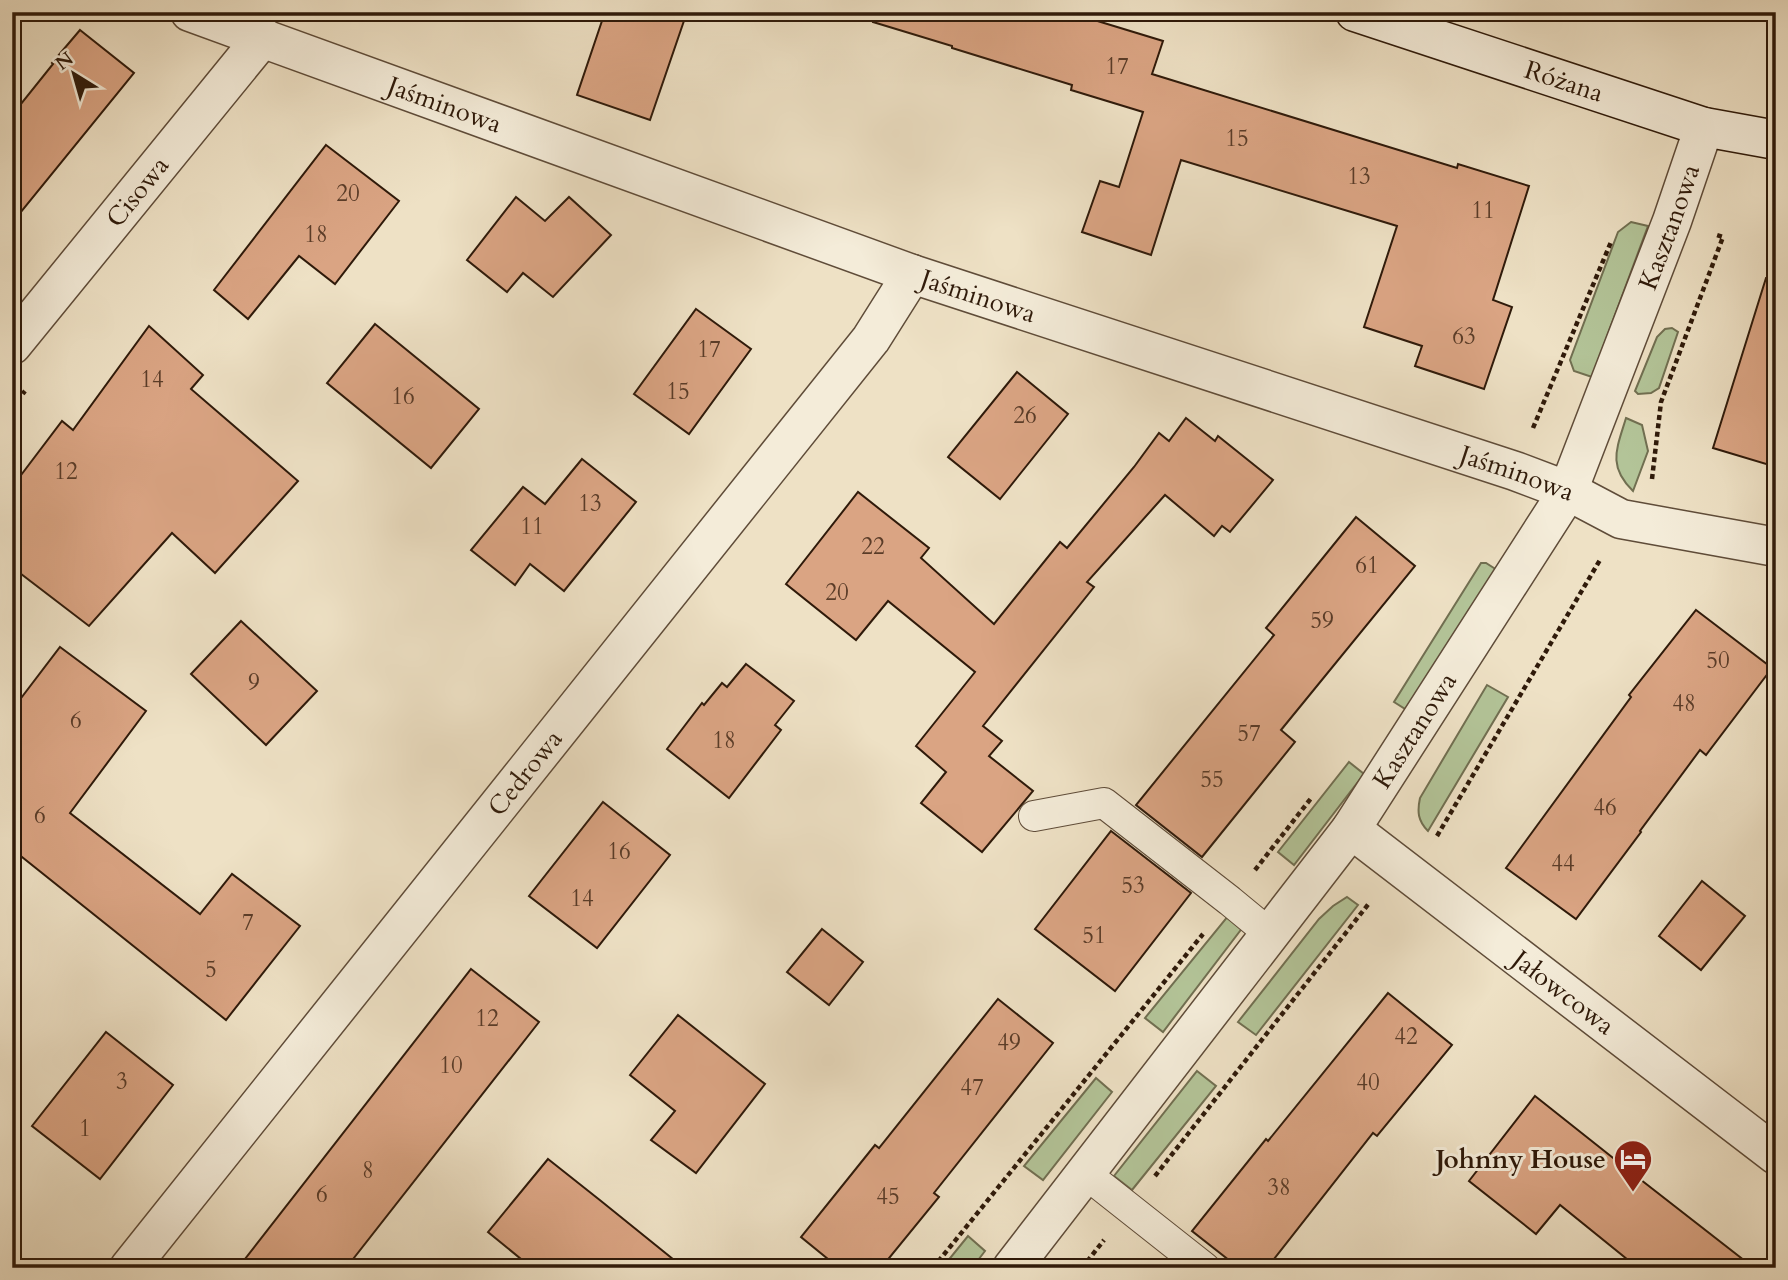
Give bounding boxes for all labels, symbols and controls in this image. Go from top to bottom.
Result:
north arrow [38,38,108,108]
text: N [50,46,79,77]
house number: 17 [1105,51,1129,82]
street label: Różana [1520,52,1608,111]
street label: Jaśminowa [379,67,506,142]
house number: 15 [1225,123,1249,154]
street label: Cisowa [98,149,177,235]
street label: Kasztanowa [1630,160,1708,295]
house number: 13 [1347,161,1371,192]
house number: 20 [336,178,360,209]
house number: 11 [1471,195,1495,226]
house number: 18 [304,219,328,250]
street label: Jaśminowa [913,260,1040,331]
house number: 63 [1452,321,1476,352]
house number: 17 [697,334,721,365]
house number: 14 [140,364,164,395]
house number: 15 [666,376,690,407]
house number: 16 [391,381,415,412]
house number: 26 [1013,400,1037,431]
street label: Jaśminowa [1451,436,1579,510]
house number: 12 [54,456,78,487]
house number: 13 [578,488,602,519]
house number: 11 [520,511,544,542]
house number: 22 [861,531,885,562]
house number: 61 [1355,550,1379,581]
house number: 20 [825,577,849,608]
house number: 59 [1310,605,1334,636]
house number: 50 [1706,645,1730,676]
street label: Kasztanowa [1365,666,1465,795]
house number: 9 [248,667,260,698]
house number: 48 [1672,688,1696,719]
house number: 6 [70,705,82,736]
house number: 57 [1237,718,1261,749]
street label: Cedrowa [480,722,570,823]
house number: 18 [712,725,736,756]
house number: 55 [1200,764,1224,795]
house number: 46 [1593,792,1617,823]
house number: 6 [34,800,46,831]
house number: 16 [607,836,631,867]
house number: 44 [1551,848,1575,879]
house number: 53 [1121,870,1145,901]
house number: 14 [570,883,594,914]
house number: 7 [242,907,254,938]
house number: 51 [1082,920,1106,951]
street label: Jałowcowa [1502,940,1622,1043]
house number: 5 [205,954,217,985]
house number: 12 [475,1003,499,1034]
house number: 42 [1394,1021,1418,1052]
house number: 49 [997,1027,1021,1058]
house number: 10 [439,1050,463,1081]
house number: 3 [116,1066,128,1097]
house number: 40 [1356,1067,1380,1098]
house number: 47 [960,1072,984,1103]
house number: 1 [79,1113,91,1144]
hotel icon: Johnny House [1612,1138,1654,1193]
place label: Johnny House [1432,1142,1606,1177]
house number: 8 [362,1155,374,1186]
house number: 38 [1267,1172,1291,1203]
house number: 6 [316,1179,328,1210]
house number: 45 [876,1181,900,1212]

